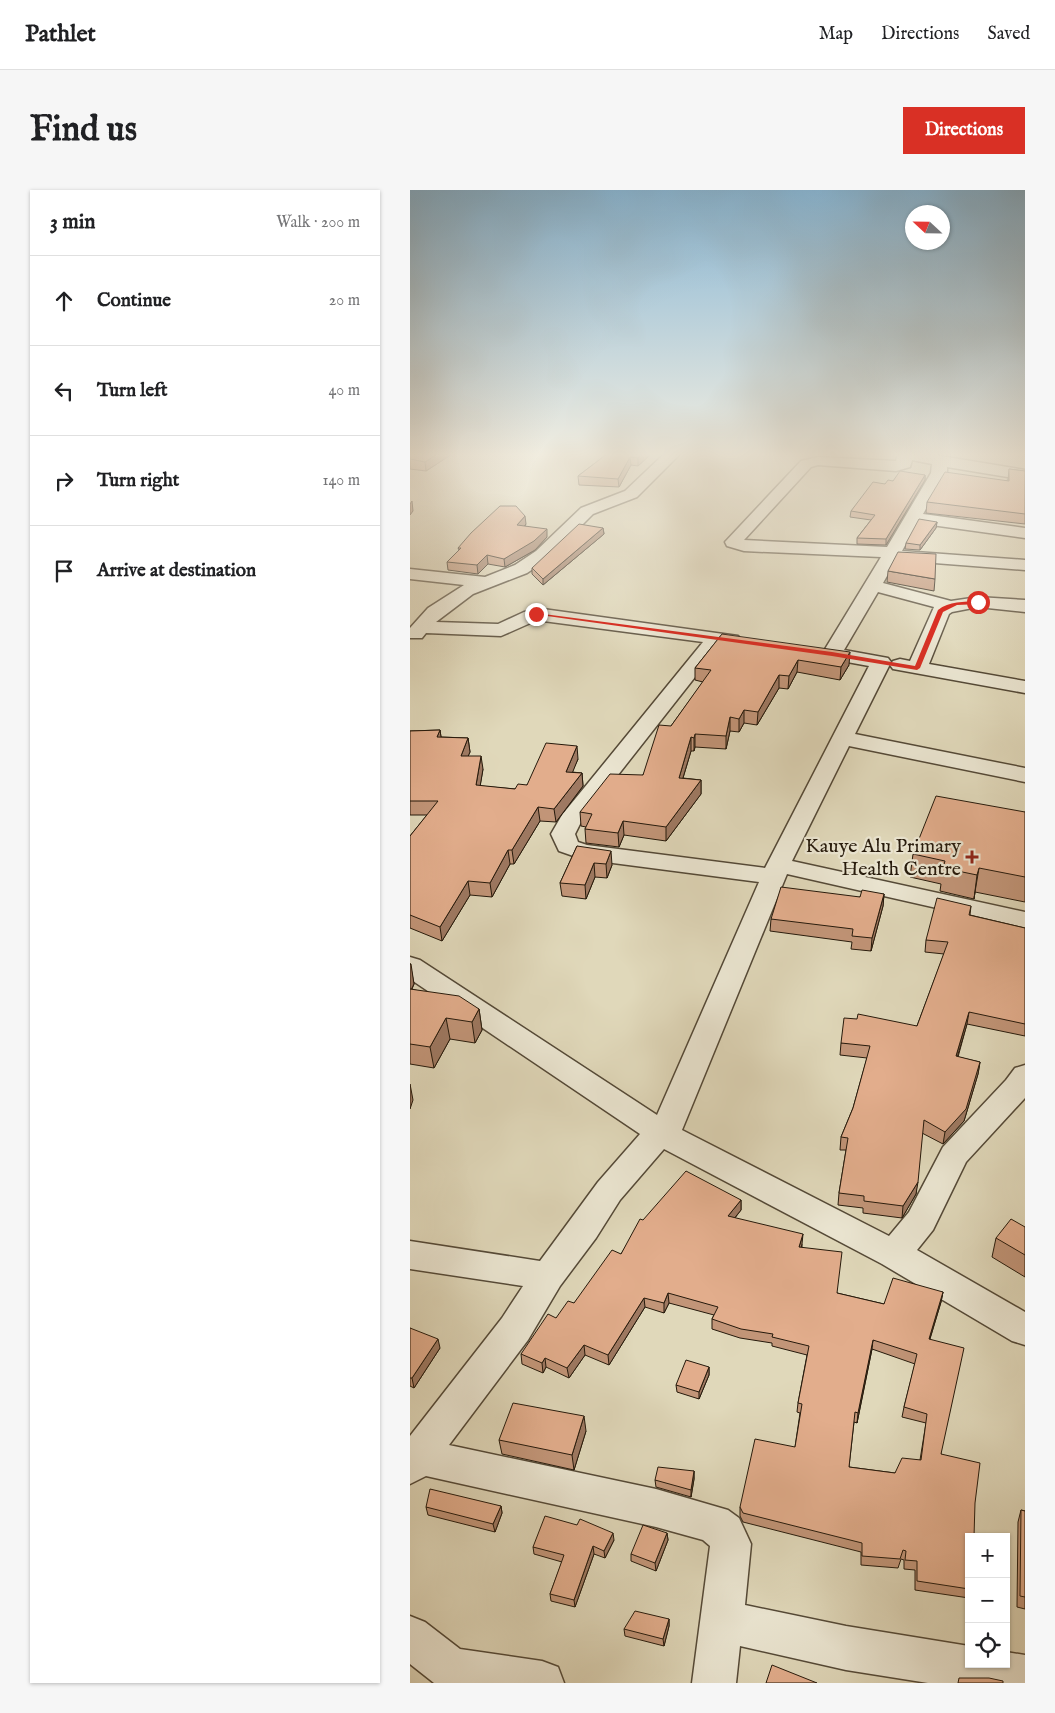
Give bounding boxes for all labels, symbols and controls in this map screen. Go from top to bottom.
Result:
text: Pathlet [25,19,96,50]
text: Map [819,23,853,46]
text: Directions [881,23,959,46]
text: Saved [987,23,1030,46]
button: Directions [903,107,1025,154]
text: Find us [30,108,137,153]
north arrow [905,205,950,250]
text: 3 min [50,209,95,236]
text: Walk · 200 m [276,213,360,233]
icon: ahead [50,287,78,315]
text: Continue [97,289,171,313]
text: 20 m [329,291,360,311]
icon: left [50,377,78,405]
text: Turn left [97,379,168,403]
text: 40 m [328,381,360,401]
icon: right [50,467,78,495]
text: Turn right [97,469,179,493]
text: 140 m [322,471,360,491]
icon: arrive [50,557,78,585]
text: Arrive at destination [97,559,256,583]
route start [967,591,990,614]
route end [525,603,548,626]
place label: Kauye Alu Primary Health Centre [805,834,961,882]
marker: Kauye Alu Primary Health Centre [965,850,979,864]
map controls [965,1533,1010,1668]
button: + [965,1533,1010,1578]
button: − [965,1578,1010,1623]
button: locate [965,1623,1010,1668]

